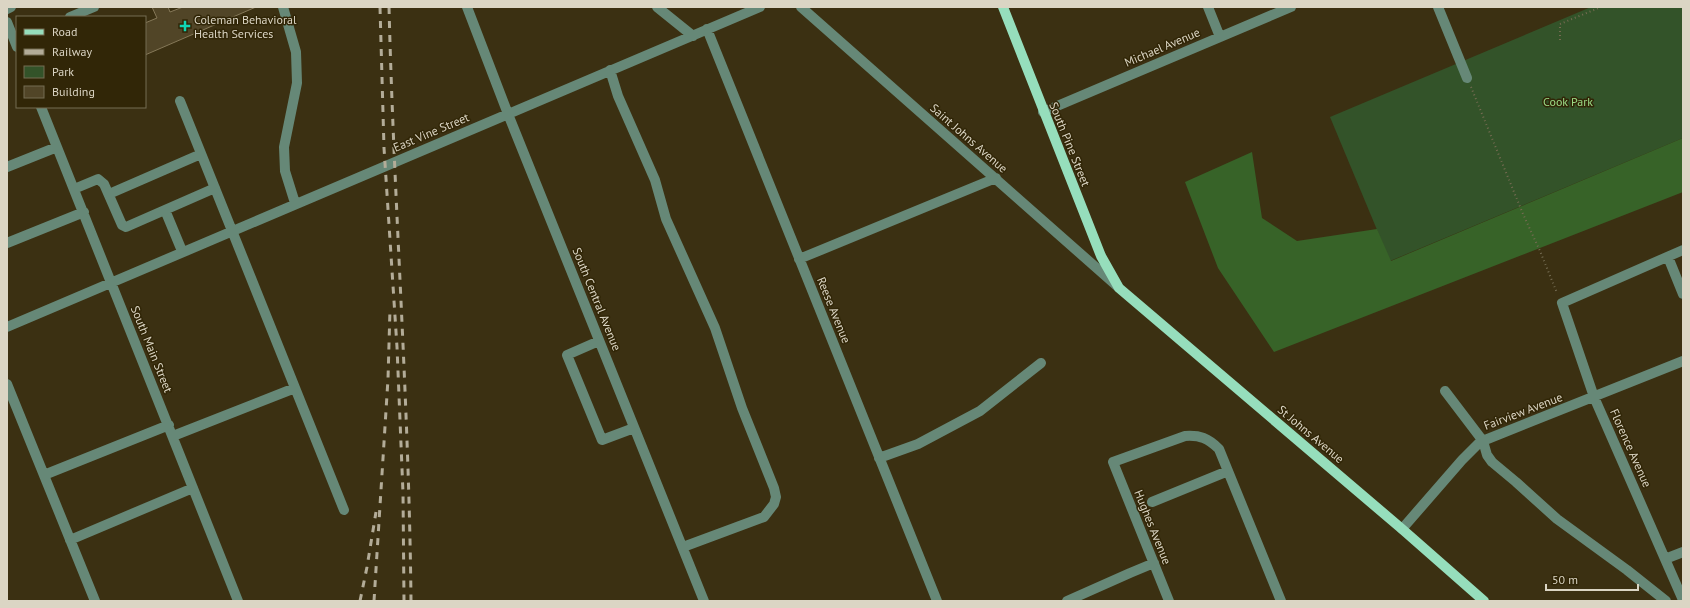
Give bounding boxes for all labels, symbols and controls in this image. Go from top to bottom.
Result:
place label: Coleman Behavioral Health Services [194,12,297,41]
legend [16,16,146,108]
marker: Coleman Behavioral Health Services [179,20,191,32]
text: Road [52,24,77,39]
street label: Michael Avenue [1122,24,1202,70]
text: Railway [52,44,92,59]
text: Park [52,64,74,79]
text: Building [52,84,95,99]
park label: Cook Park [1543,94,1593,109]
street label: Saint Johns Avenue [927,100,1011,176]
street label: South Pine Street [1046,100,1094,188]
street label: East Vine Street [391,109,471,155]
street label: South Central Avenue [569,245,625,353]
street label: Reese Avenue [814,275,854,345]
street label: South Main Street [128,303,176,395]
street label: Fairview Avenue [1481,389,1565,433]
street label: St Johns Avenue [1275,402,1347,466]
street label: Florence Avenue [1607,406,1655,490]
street label: Hughes Avenue [1131,488,1175,566]
scale bar [1546,566,1638,592]
text: 50 m [1552,572,1578,587]

